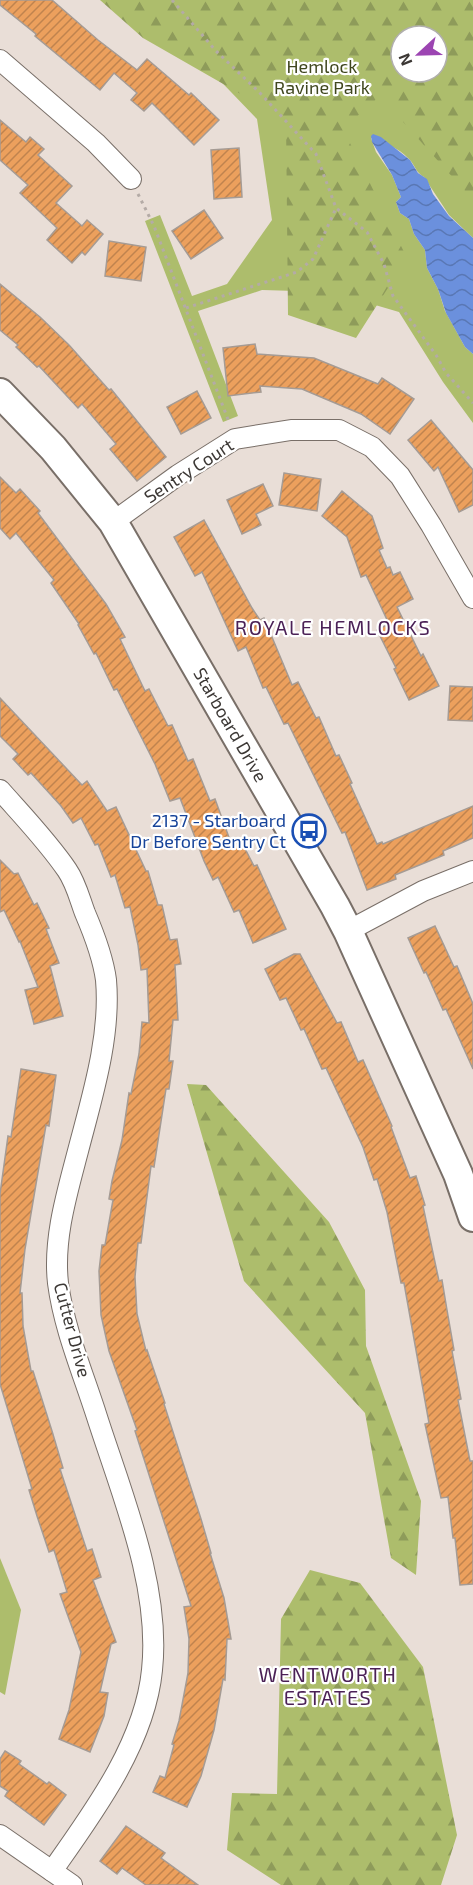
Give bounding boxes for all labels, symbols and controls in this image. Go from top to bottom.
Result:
north arrow [389,24,449,84]
text: N [394,51,416,69]
park label: Hemlock Ravine Park [274,55,370,98]
street label: Sentry Court [140,433,237,507]
district label: ROYALE HEMLOCKS [235,615,431,639]
street label: Starboard Drive [189,663,272,786]
place label: 2137 - Starboard Dr Before Sentry Ct [130,809,286,852]
bus stop icon: 2137 - Starboard Dr Before Sentry Ct [291,813,327,849]
street label: Cutter Drive [50,1280,96,1380]
district label: WENTWORTH ESTATES [259,1662,397,1709]

